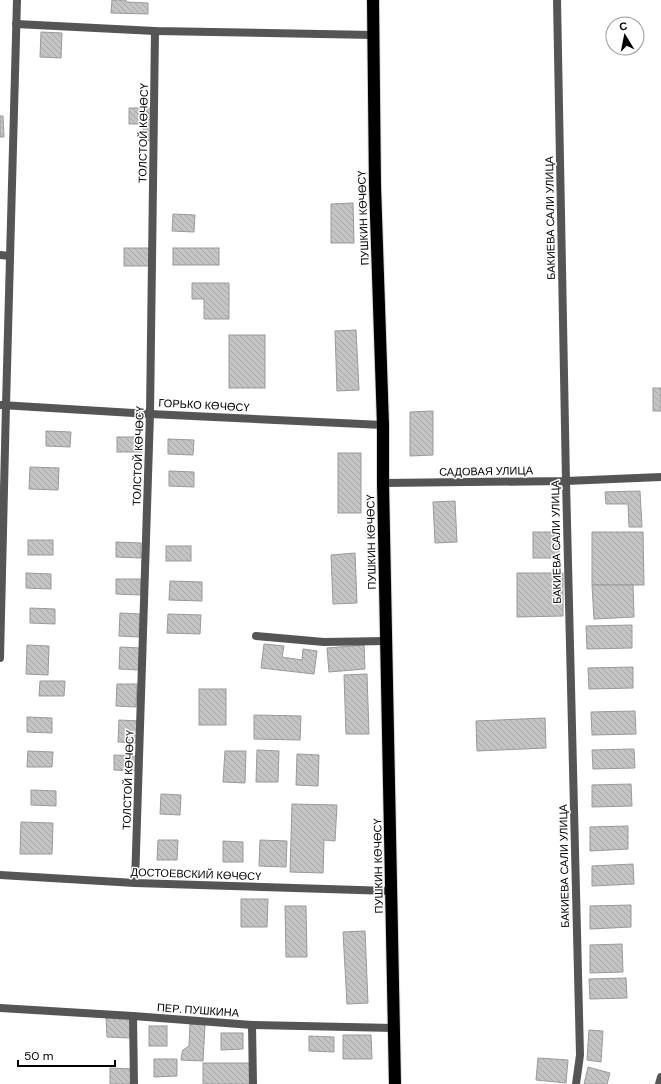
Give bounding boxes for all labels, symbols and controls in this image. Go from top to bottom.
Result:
north arrow [605,16,645,56]
text: С [618,19,628,34]
street label: ТОЛСТОЙ КӨЧӨСҮ [135,82,151,183]
street label: БАКИЕВА САЛИ УЛИЦА [542,155,558,280]
street label: ПУШКИН КӨЧӨСҮ [354,169,372,266]
street label: ГОРЬКО КӨЧӨСҮ [158,396,251,414]
street label: ТОЛСТОЙ КӨЧӨСҮ [129,405,147,506]
street label: САДОВАЯ УЛИЦА [439,463,534,479]
street label: БАКИЕВА САЛИ УЛИЦА [548,479,564,604]
street label: ПУШКИН КӨЧӨСҮ [363,493,379,590]
street label: ТОЛСТОЙ КӨЧӨСҮ [119,729,137,830]
street label: БАКИЕВА САЛИ УЛИЦА [556,803,572,928]
street label: ПУШКИН КӨЧӨСҮ [370,817,386,914]
street label: ДОСТОЕВСКИЙ КӨЧӨСҮ [130,865,262,883]
street label: ПЕР. ПУШКИНА [156,1000,240,1020]
scale bar [18,1042,115,1068]
text: 50 m [24,1048,53,1064]

